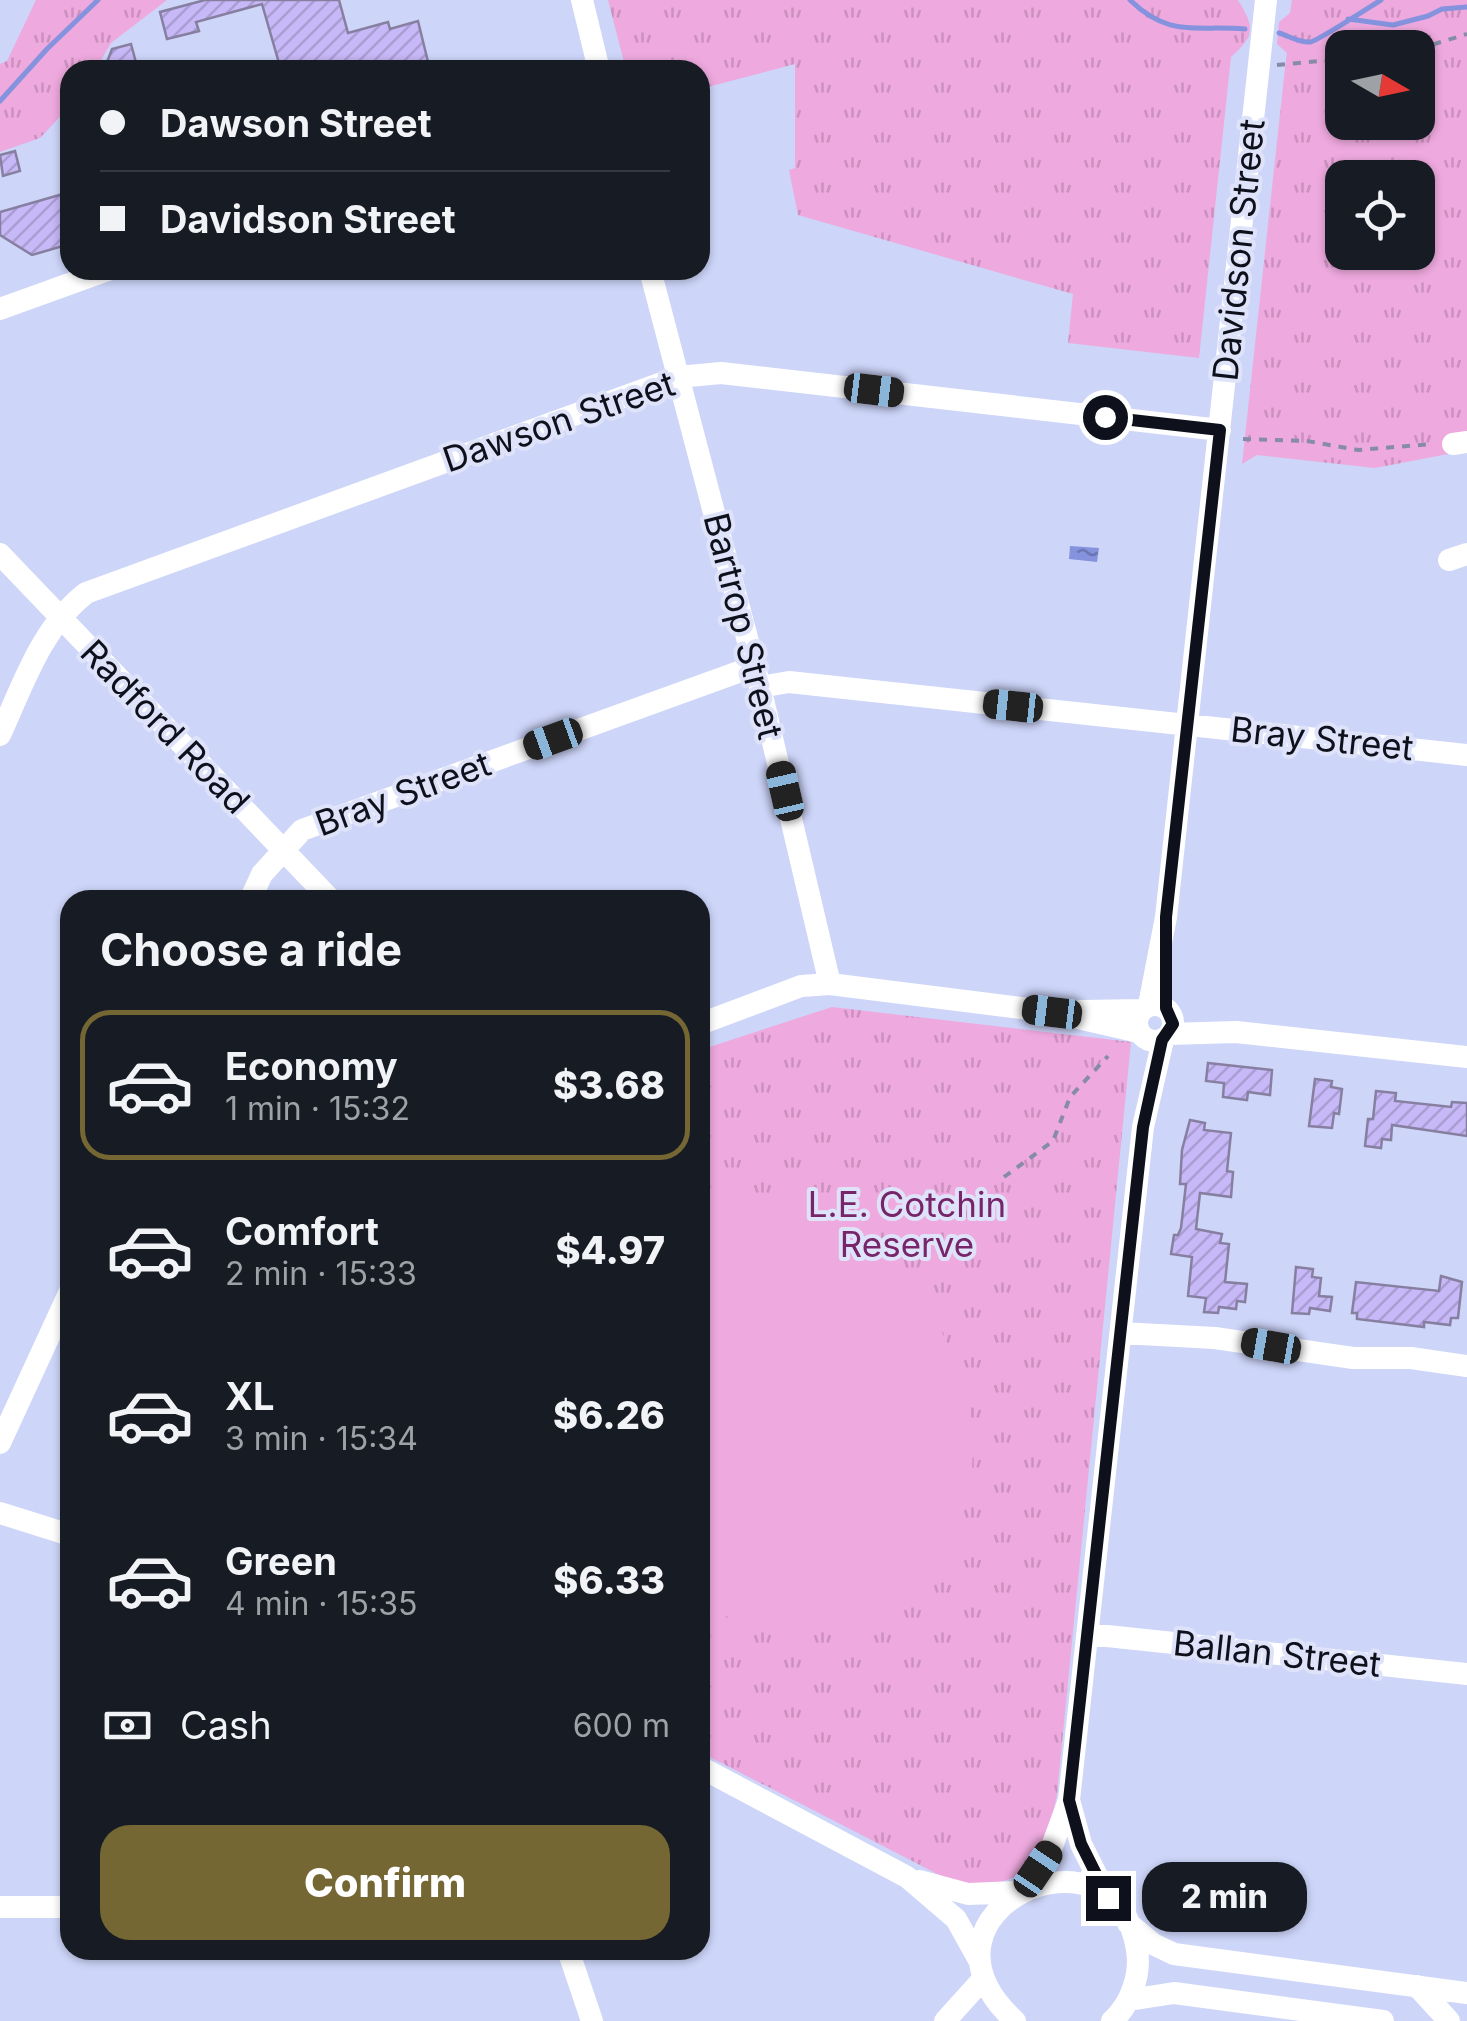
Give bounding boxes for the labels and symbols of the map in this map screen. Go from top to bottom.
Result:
north arrow [1325,30,1435,140]
street label: Davidson Street [1203,117,1273,383]
street label: Dawson Street [437,362,680,480]
car [842,371,906,409]
route start [1083,395,1128,440]
street label: Bartrop Street [696,508,792,743]
street label: Radford Road [73,631,259,822]
car [982,688,1044,724]
street label: Bray Street [1229,708,1416,768]
car [520,715,586,763]
street label: Bray Street [309,742,496,844]
car [764,758,806,824]
car [1020,993,1084,1031]
park label: L.E. Cotchin Reserve [808,1183,1006,1265]
car [1239,1326,1303,1366]
street label: Ballan Street [1171,1621,1383,1685]
car [1009,1836,1067,1902]
callout: 2 min [1143,1863,1308,1933]
route end [1086,1876,1131,1921]

